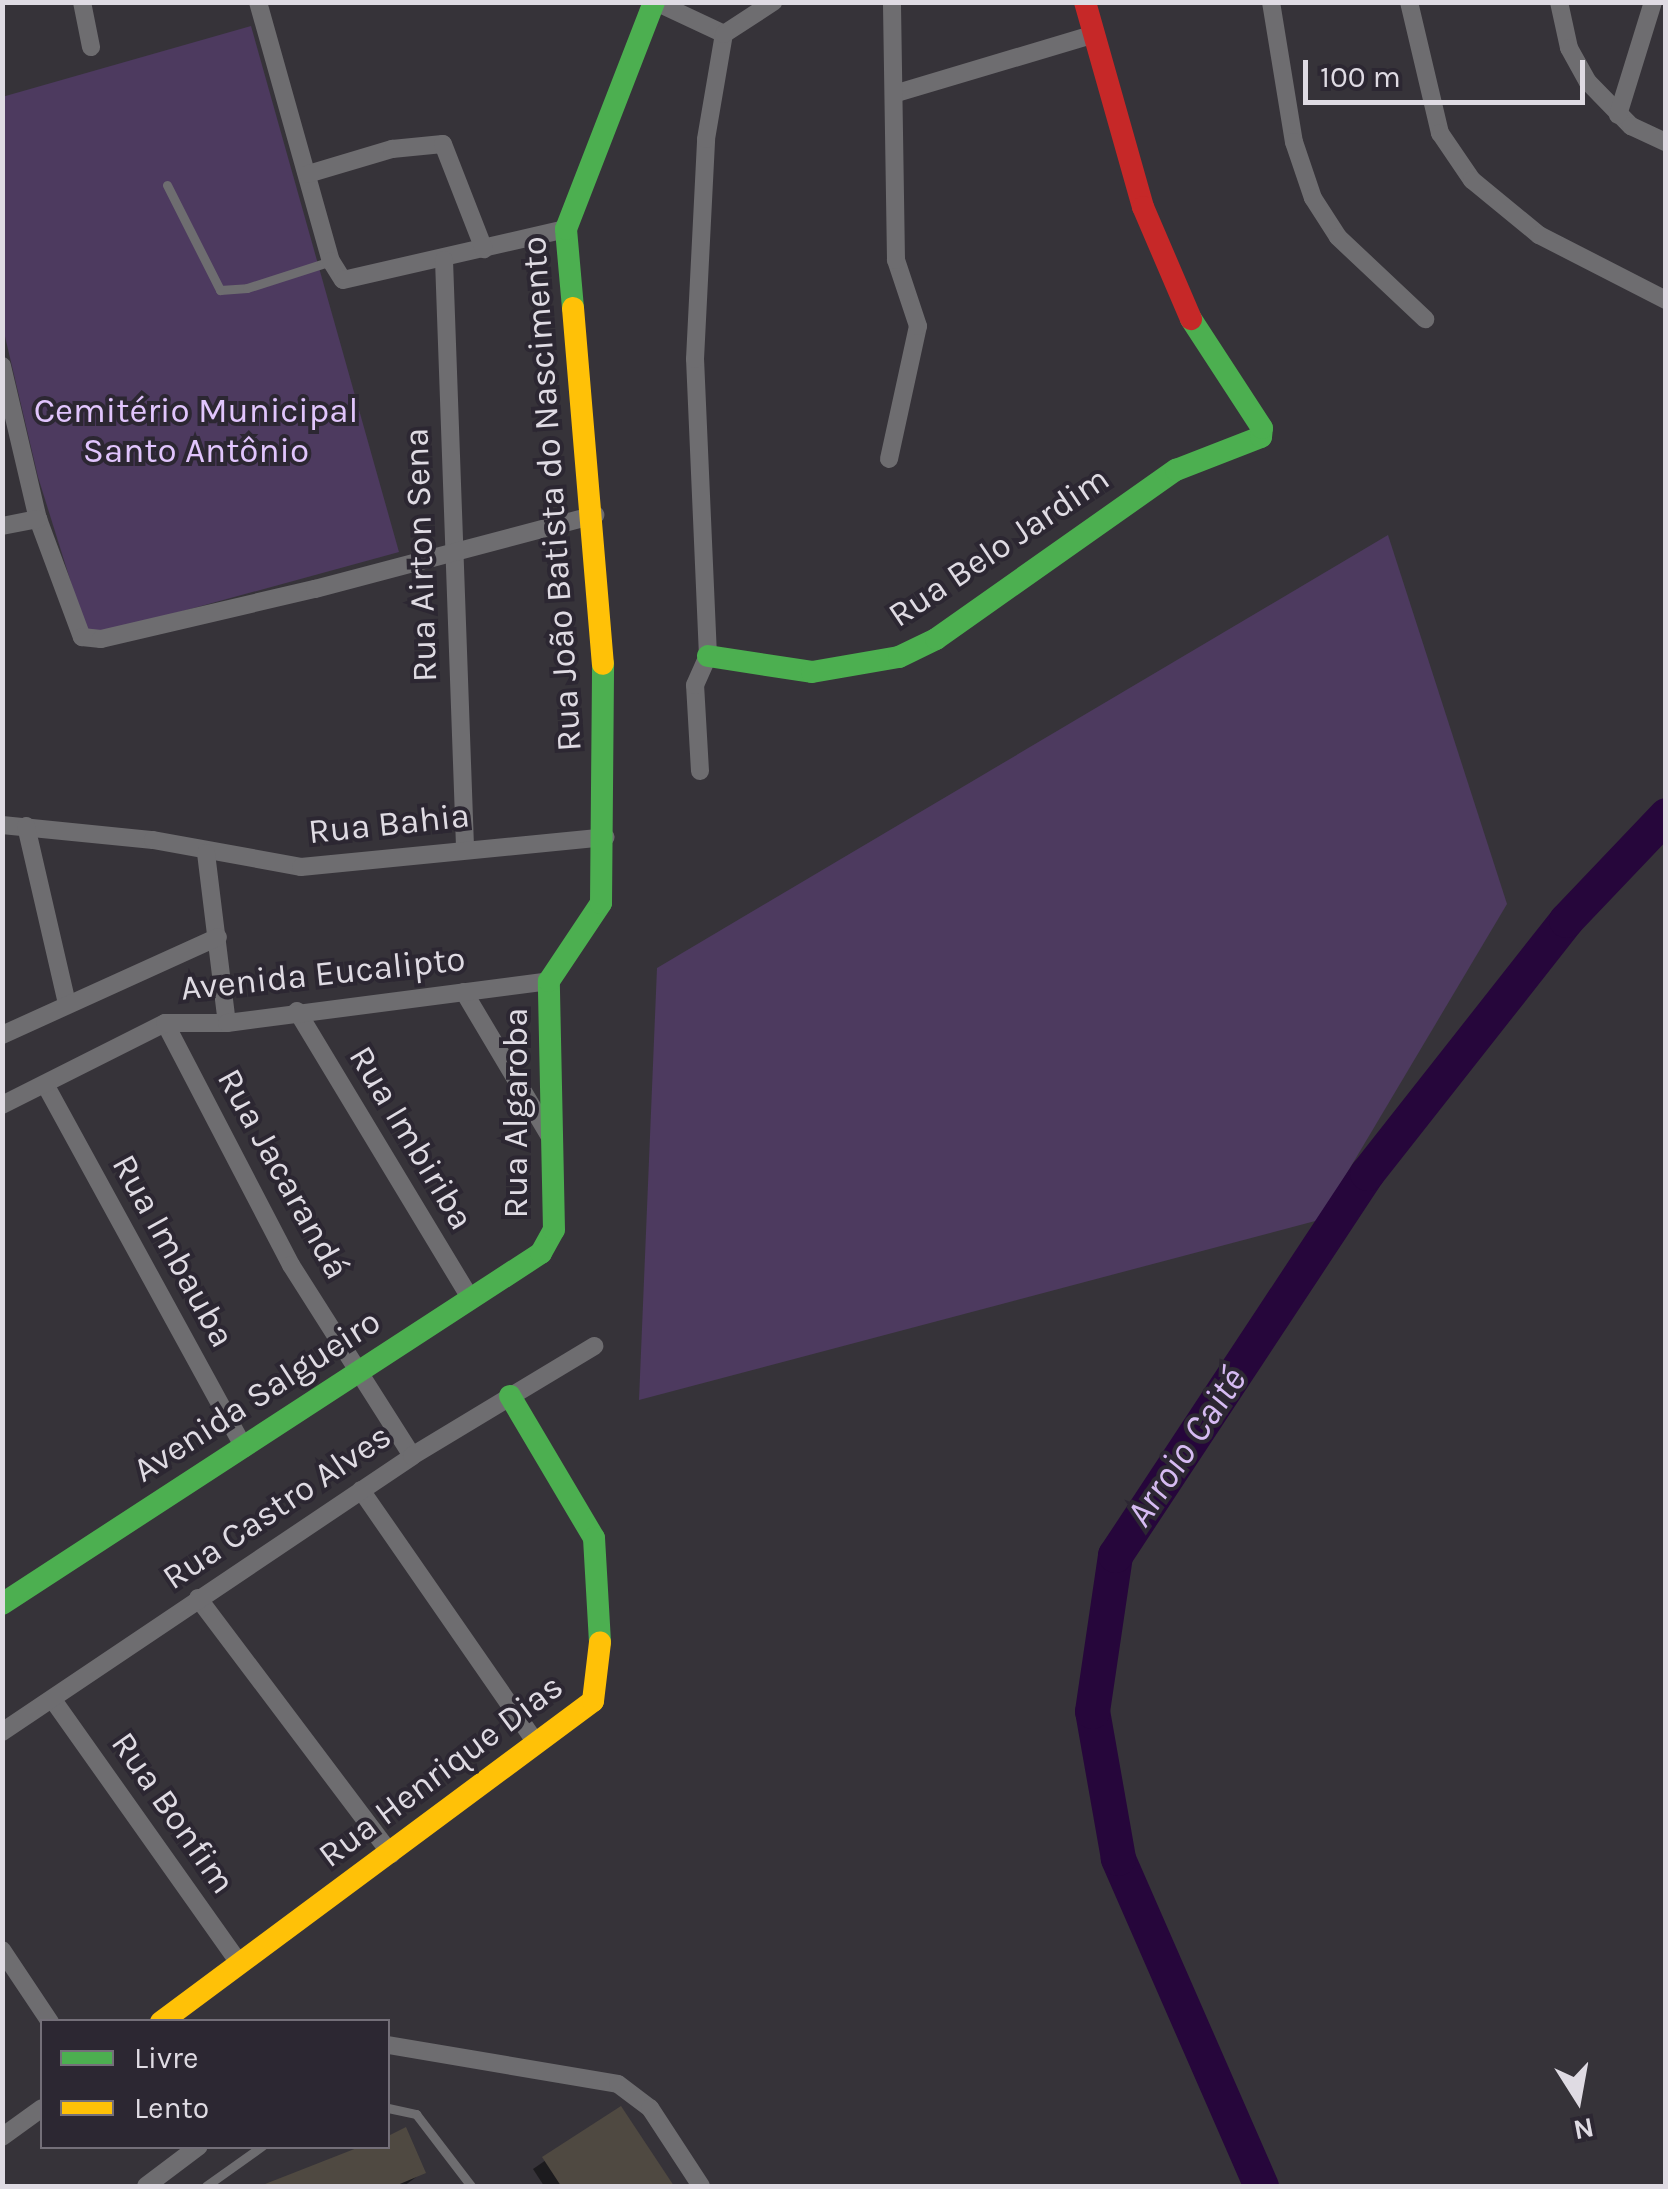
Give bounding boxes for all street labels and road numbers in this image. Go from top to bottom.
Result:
street label: Rua João Batista do Nascimento [513,235,591,753]
street label: Rua Airton Sena [396,427,446,683]
street label: Rua Belo Jardim [881,458,1117,636]
street label: Rua Bahia [306,795,472,853]
street label: Avenida Eucalipto [179,938,467,1010]
street label: Rua Algaroba [495,1008,537,1218]
street label: Rua Imbiriba [340,1038,482,1238]
street label: Rua Jacarandá [208,1061,358,1287]
street label: Rua Imbauba [103,1147,243,1355]
street label: Avenida Salgueiro [126,1300,388,1492]
street label: Rua Castro Alves [155,1415,399,1599]
street label: Rua Henrique Dias [311,1665,571,1877]
street label: Rua Bonfim [102,1724,244,1902]

